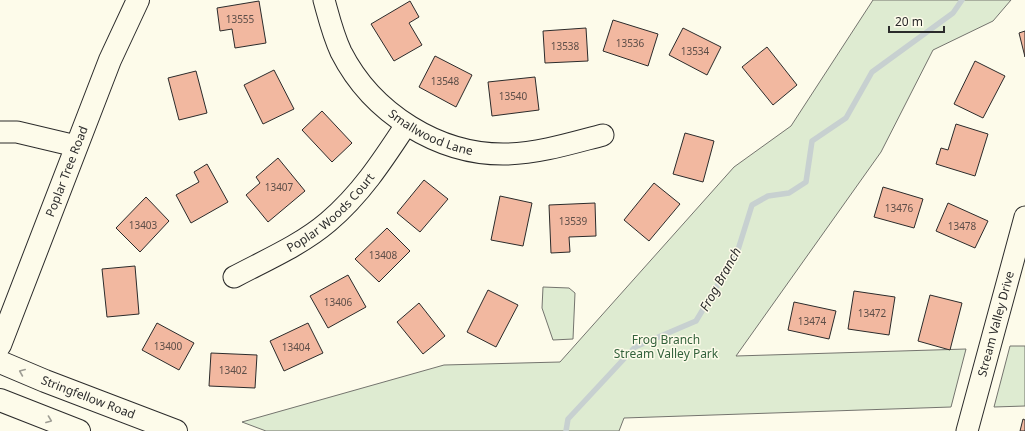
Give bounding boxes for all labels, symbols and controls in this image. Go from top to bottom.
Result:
scale bar [889,8,944,34]
house number: 13555 [226,12,255,26]
text: 20 m [895,13,923,30]
house number: 13536 [616,36,645,50]
house number: 13538 [551,39,580,53]
house number: 13534 [681,44,710,58]
house number: 13548 [431,74,460,88]
house number: 13540 [499,89,528,103]
street label: Smallwood Lane [385,105,475,159]
street label: Poplar Tree Road [41,123,92,219]
street label: Poplar Woods Court [283,169,378,256]
house number: 13407 [265,180,294,194]
house number: 13476 [885,201,914,215]
house number: 13539 [559,214,588,228]
house number: 13403 [129,218,158,232]
house number: 13478 [948,219,977,233]
water label: Frog Branch [695,244,745,314]
house number: 13408 [369,248,398,262]
street label: Stream Valley Drive [973,269,1018,379]
house number: 13406 [324,295,353,309]
house number: 13472 [858,306,887,320]
house number: 13474 [798,314,827,328]
park label: Frog Branch Stream Valley Park [614,331,719,362]
house number: 13400 [154,339,183,353]
house number: 13404 [282,340,311,354]
house number: 13402 [219,363,248,377]
one-way arrow [19,368,26,376]
street label: Stringfellow Road [39,371,138,423]
one-way arrow [46,415,53,423]

